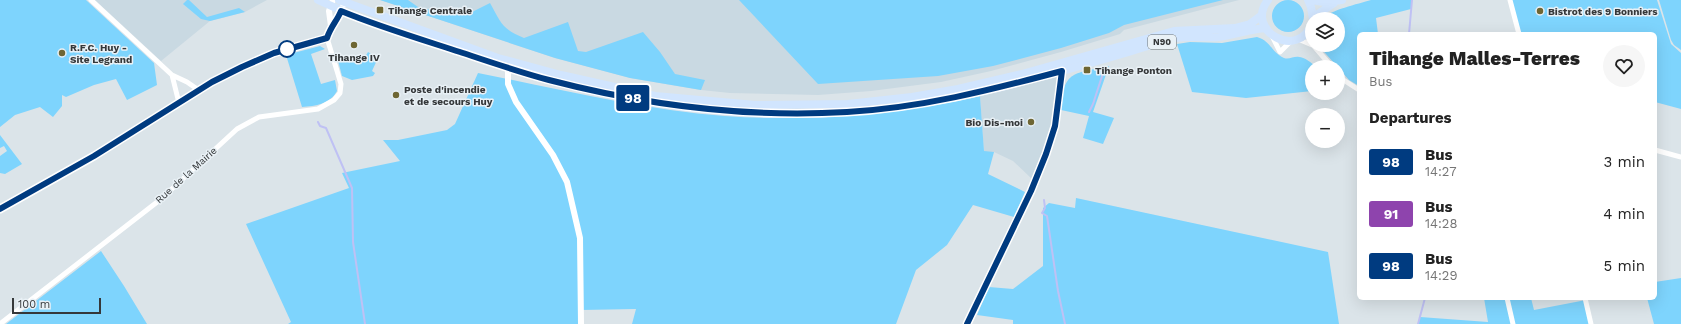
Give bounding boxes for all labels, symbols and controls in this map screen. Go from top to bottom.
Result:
marker: Tihange Centrale [375,5,385,15]
place label: Tihange Centrale [388,5,472,16]
marker: Bistrot des 9 Bonniers [1535,6,1545,16]
place label: Bistrot des 9 Bonniers [1548,6,1658,17]
map controls [1305,12,1345,148]
button: layers [1305,12,1345,52]
road number: N90 [1148,35,1176,49]
unlabelled marker [278,40,296,58]
marker: Tihange IV [349,40,359,50]
place label: R.F.C. Huy - Site Legrand [70,42,132,65]
button: heart [1603,45,1645,87]
text: Tihange Malles-Terres [1369,47,1580,70]
marker: R.F.C. Huy - Site Legrand [57,48,67,58]
place label: Tihange IV [328,52,380,63]
button: + [1305,60,1345,100]
marker: Tihange Ponton [1082,65,1092,75]
place label: Tihange Ponton [1095,65,1172,76]
text: Bus [1369,74,1392,89]
place label: Poste d'incendie et de secours Huy [404,84,493,107]
line badge: 98 [615,85,651,111]
marker: Poste d'incendie et de secours Huy [391,90,401,100]
text: 98 [624,90,642,106]
button: − [1305,108,1345,148]
text: Departures [1369,109,1452,127]
place label: Bio Dis-moi [965,117,1023,128]
marker: Bio Dis-moi [1026,117,1036,127]
street label: Rue de la Mairie [153,144,219,205]
text: Bus [1425,146,1453,164]
text: 3 min [1604,153,1645,171]
text: 98 [1382,154,1400,170]
text: 14:27 [1425,164,1456,179]
text: Bus [1425,198,1453,216]
text: 4 min [1603,205,1645,223]
text: 91 [1384,206,1398,222]
text: 14:28 [1425,216,1457,231]
text: Bus [1425,250,1453,268]
text: 5 min [1604,257,1645,275]
text: 98 [1382,258,1400,274]
text: 14:29 [1425,268,1457,283]
scale bar [12,296,101,315]
text: 100 m [18,298,50,311]

